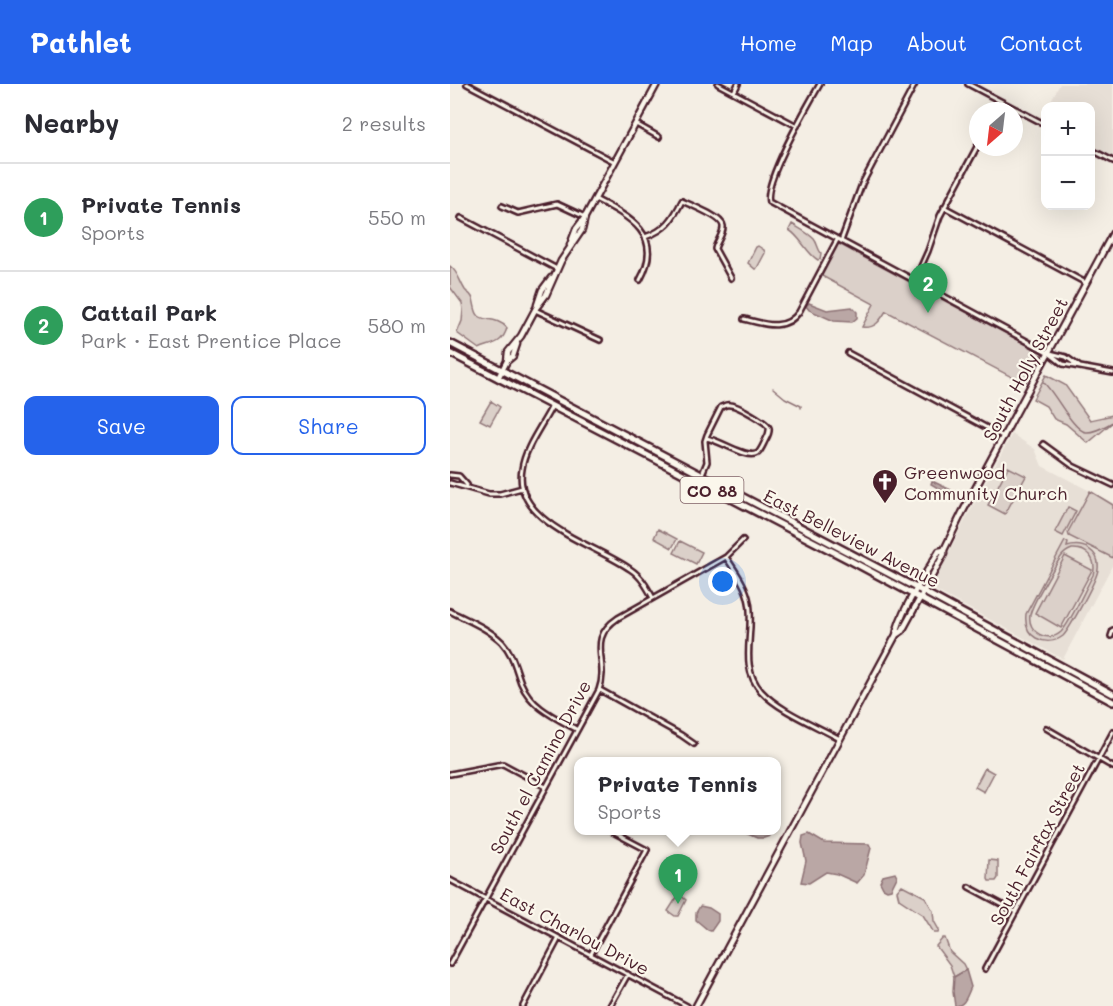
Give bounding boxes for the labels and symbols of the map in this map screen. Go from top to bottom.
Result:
north arrow [969,102,1023,156]
pin: 2 [908,264,948,313]
street label: South Holly Street [977,293,1073,445]
place label: Greenwood Community Church [904,460,1067,505]
church icon: Greenwood Community Church [870,467,900,505]
road number: CO 88 [680,477,744,503]
street label: East Belleview Avenue [760,483,944,593]
your location [708,567,737,596]
street label: South el Camino Drive [484,676,596,858]
street label: South Fairfax Street [984,759,1090,929]
pin: 1 [658,854,698,904]
street label: East Charlou Drive [496,882,654,980]

